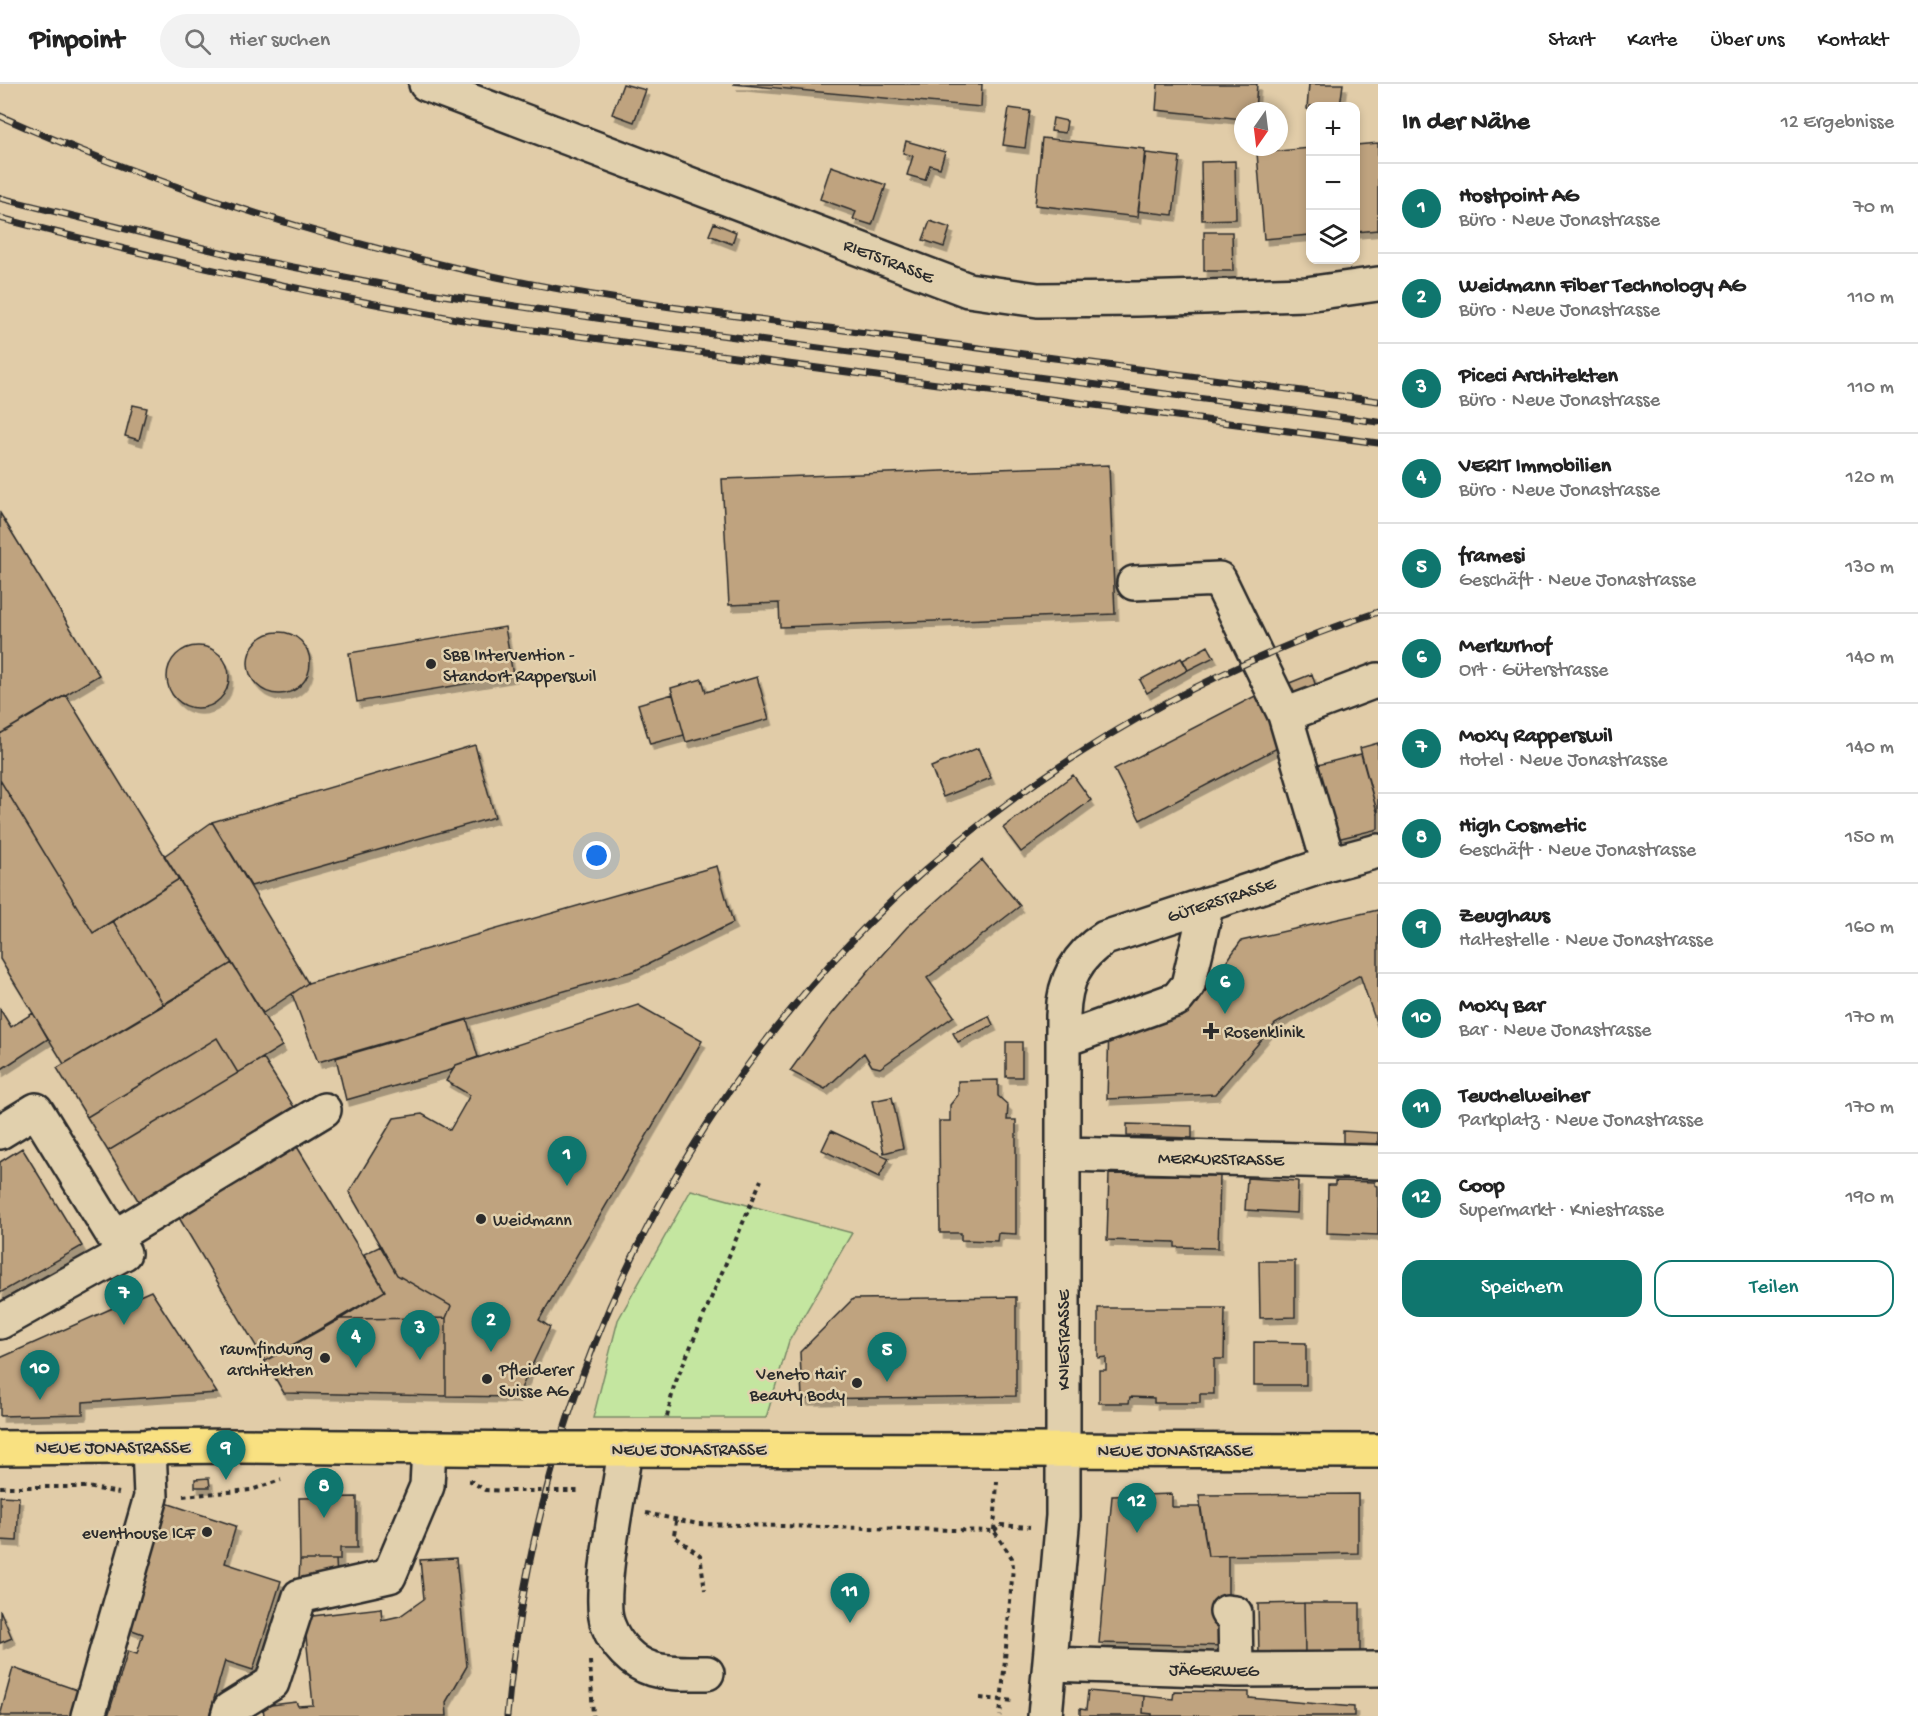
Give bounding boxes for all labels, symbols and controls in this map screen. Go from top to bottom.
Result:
search box [160,14,580,68]
text: Pinpoint [30,25,124,58]
icon: search [181,25,214,58]
text: Hier suchen [229,28,330,54]
text: Start [1548,29,1594,54]
text: Karte [1627,29,1677,54]
text: Über uns [1710,29,1784,54]
text: Kontakt [1817,29,1888,54]
north arrow [1234,102,1288,156]
map controls [1306,102,1360,264]
button: + [1306,102,1360,156]
text: In der Nähe [1402,108,1530,139]
text: 12 Ergebnisse [1781,112,1894,135]
button: − [1306,156,1360,210]
text: Hostpoint AG [1459,184,1579,210]
text: 1 [1417,197,1426,220]
text: 70 m [1853,197,1894,220]
button: layers [1306,210,1360,264]
text: Büro · Neue Jonastrasse [1459,210,1660,233]
street label: RIETSTRASSE [840,235,937,289]
text: Weidmann Fiber Technology AG [1459,274,1745,300]
text: 2 [1417,287,1426,310]
text: 110 m [1848,287,1894,310]
text: Büro · Neue Jonastrasse [1459,300,1660,323]
text: Piceci Architekten [1459,364,1618,390]
text: 3 [1416,377,1427,400]
text: 110 m [1848,377,1894,400]
text: Büro · Neue Jonastrasse [1459,390,1660,413]
text: VERIT Immobilien [1459,454,1611,480]
text: 4 [1417,467,1426,490]
text: 120 m [1846,467,1894,490]
text: Büro · Neue Jonastrasse [1459,480,1660,503]
text: framesi [1459,544,1526,570]
text: 5 [1416,557,1427,580]
text: 130 m [1845,557,1894,580]
text: Geschäft · Neue Jonastrasse [1459,570,1696,593]
text: Merkurhof [1459,634,1551,660]
place label: SBB Intervention - Standort Rapperswil [443,646,596,688]
text: 6 [1416,647,1427,670]
text: 140 m [1846,647,1894,670]
marker: SBB Intervention - Standort Rapperswil [424,657,438,671]
text: Ort · Güterstrasse [1459,660,1608,683]
text: Moxy Rapperswil [1459,724,1613,750]
text: 7 [1416,737,1427,760]
text: 140 m [1846,737,1894,760]
text: Hotel · Neue Jonastrasse [1459,750,1668,773]
text: High Cosmetic [1459,814,1586,840]
text: 8 [1416,827,1427,850]
text: 150 m [1845,827,1894,850]
text: Geschäft · Neue Jonastrasse [1459,840,1696,863]
your location [582,841,611,870]
street label: GÜTERSTRASSE [1165,874,1279,929]
text: Zeughaus [1459,904,1550,930]
text: 9 [1416,917,1427,940]
text: 160 m [1845,917,1894,940]
text: Haltestelle · Neue Jonastrasse [1459,930,1713,953]
pin: 6 [1206,964,1244,1014]
text: Moxy Bar [1459,994,1545,1020]
text: 10 [1412,1007,1431,1030]
text: 170 m [1845,1007,1894,1030]
text: Bar · Neue Jonastrasse [1459,1020,1651,1043]
marker: Rosenklinik [1202,1022,1220,1040]
place label: Rosenklinik [1224,1023,1306,1044]
text: Teuchelweiher [1459,1084,1589,1110]
text: 11 [1413,1097,1430,1120]
text: 170 m [1845,1097,1894,1120]
text: Parkplatz · Neue Jonastrasse [1459,1110,1703,1133]
pin: 1 [548,1136,586,1186]
street label: MERKURSTRASSE [1158,1149,1285,1172]
text: Coop [1459,1174,1505,1200]
text: 12 [1413,1187,1430,1210]
text: 190 m [1846,1187,1894,1210]
text: Supermarkt · Kniestrasse [1459,1200,1664,1223]
place label: Weidmann [493,1211,572,1232]
marker: Weidmann [474,1212,488,1226]
button: Speichern [1402,1260,1642,1317]
button: Teilen [1654,1260,1894,1317]
pin: 7 [104,1276,144,1325]
street label: KNIESTRASSE [1055,1289,1076,1390]
pin: 2 [472,1302,510,1352]
pin: 3 [400,1310,440,1360]
pin: 4 [336,1318,376,1368]
pin: 5 [868,1332,906,1382]
place label: raumfindung architekten [220,1340,313,1382]
pin: 10 [20,1350,60,1400]
marker: raumfindung architekten [318,1351,332,1365]
place label: Pfleiderer Suisse AG [498,1361,575,1403]
place label: Veneto Hair Beauty Body [749,1365,847,1407]
marker: Pfleiderer Suisse AG [480,1372,494,1386]
marker: Veneto Hair Beauty Body [850,1376,864,1390]
pin: 9 [206,1430,246,1480]
street label: NEUE JONASTRASSE [36,1439,191,1460]
street label: NEUE JONASTRASSE [612,1441,767,1462]
street label: NEUE JONASTRASSE [1098,1442,1253,1463]
pin: 8 [304,1468,344,1518]
pin: 12 [1118,1484,1156,1533]
place label: eventhouse ICF [82,1524,196,1545]
marker: eventhouse ICF [200,1525,214,1539]
pin: 11 [830,1574,870,1623]
street label: JÄGERWEG [1169,1660,1260,1683]

